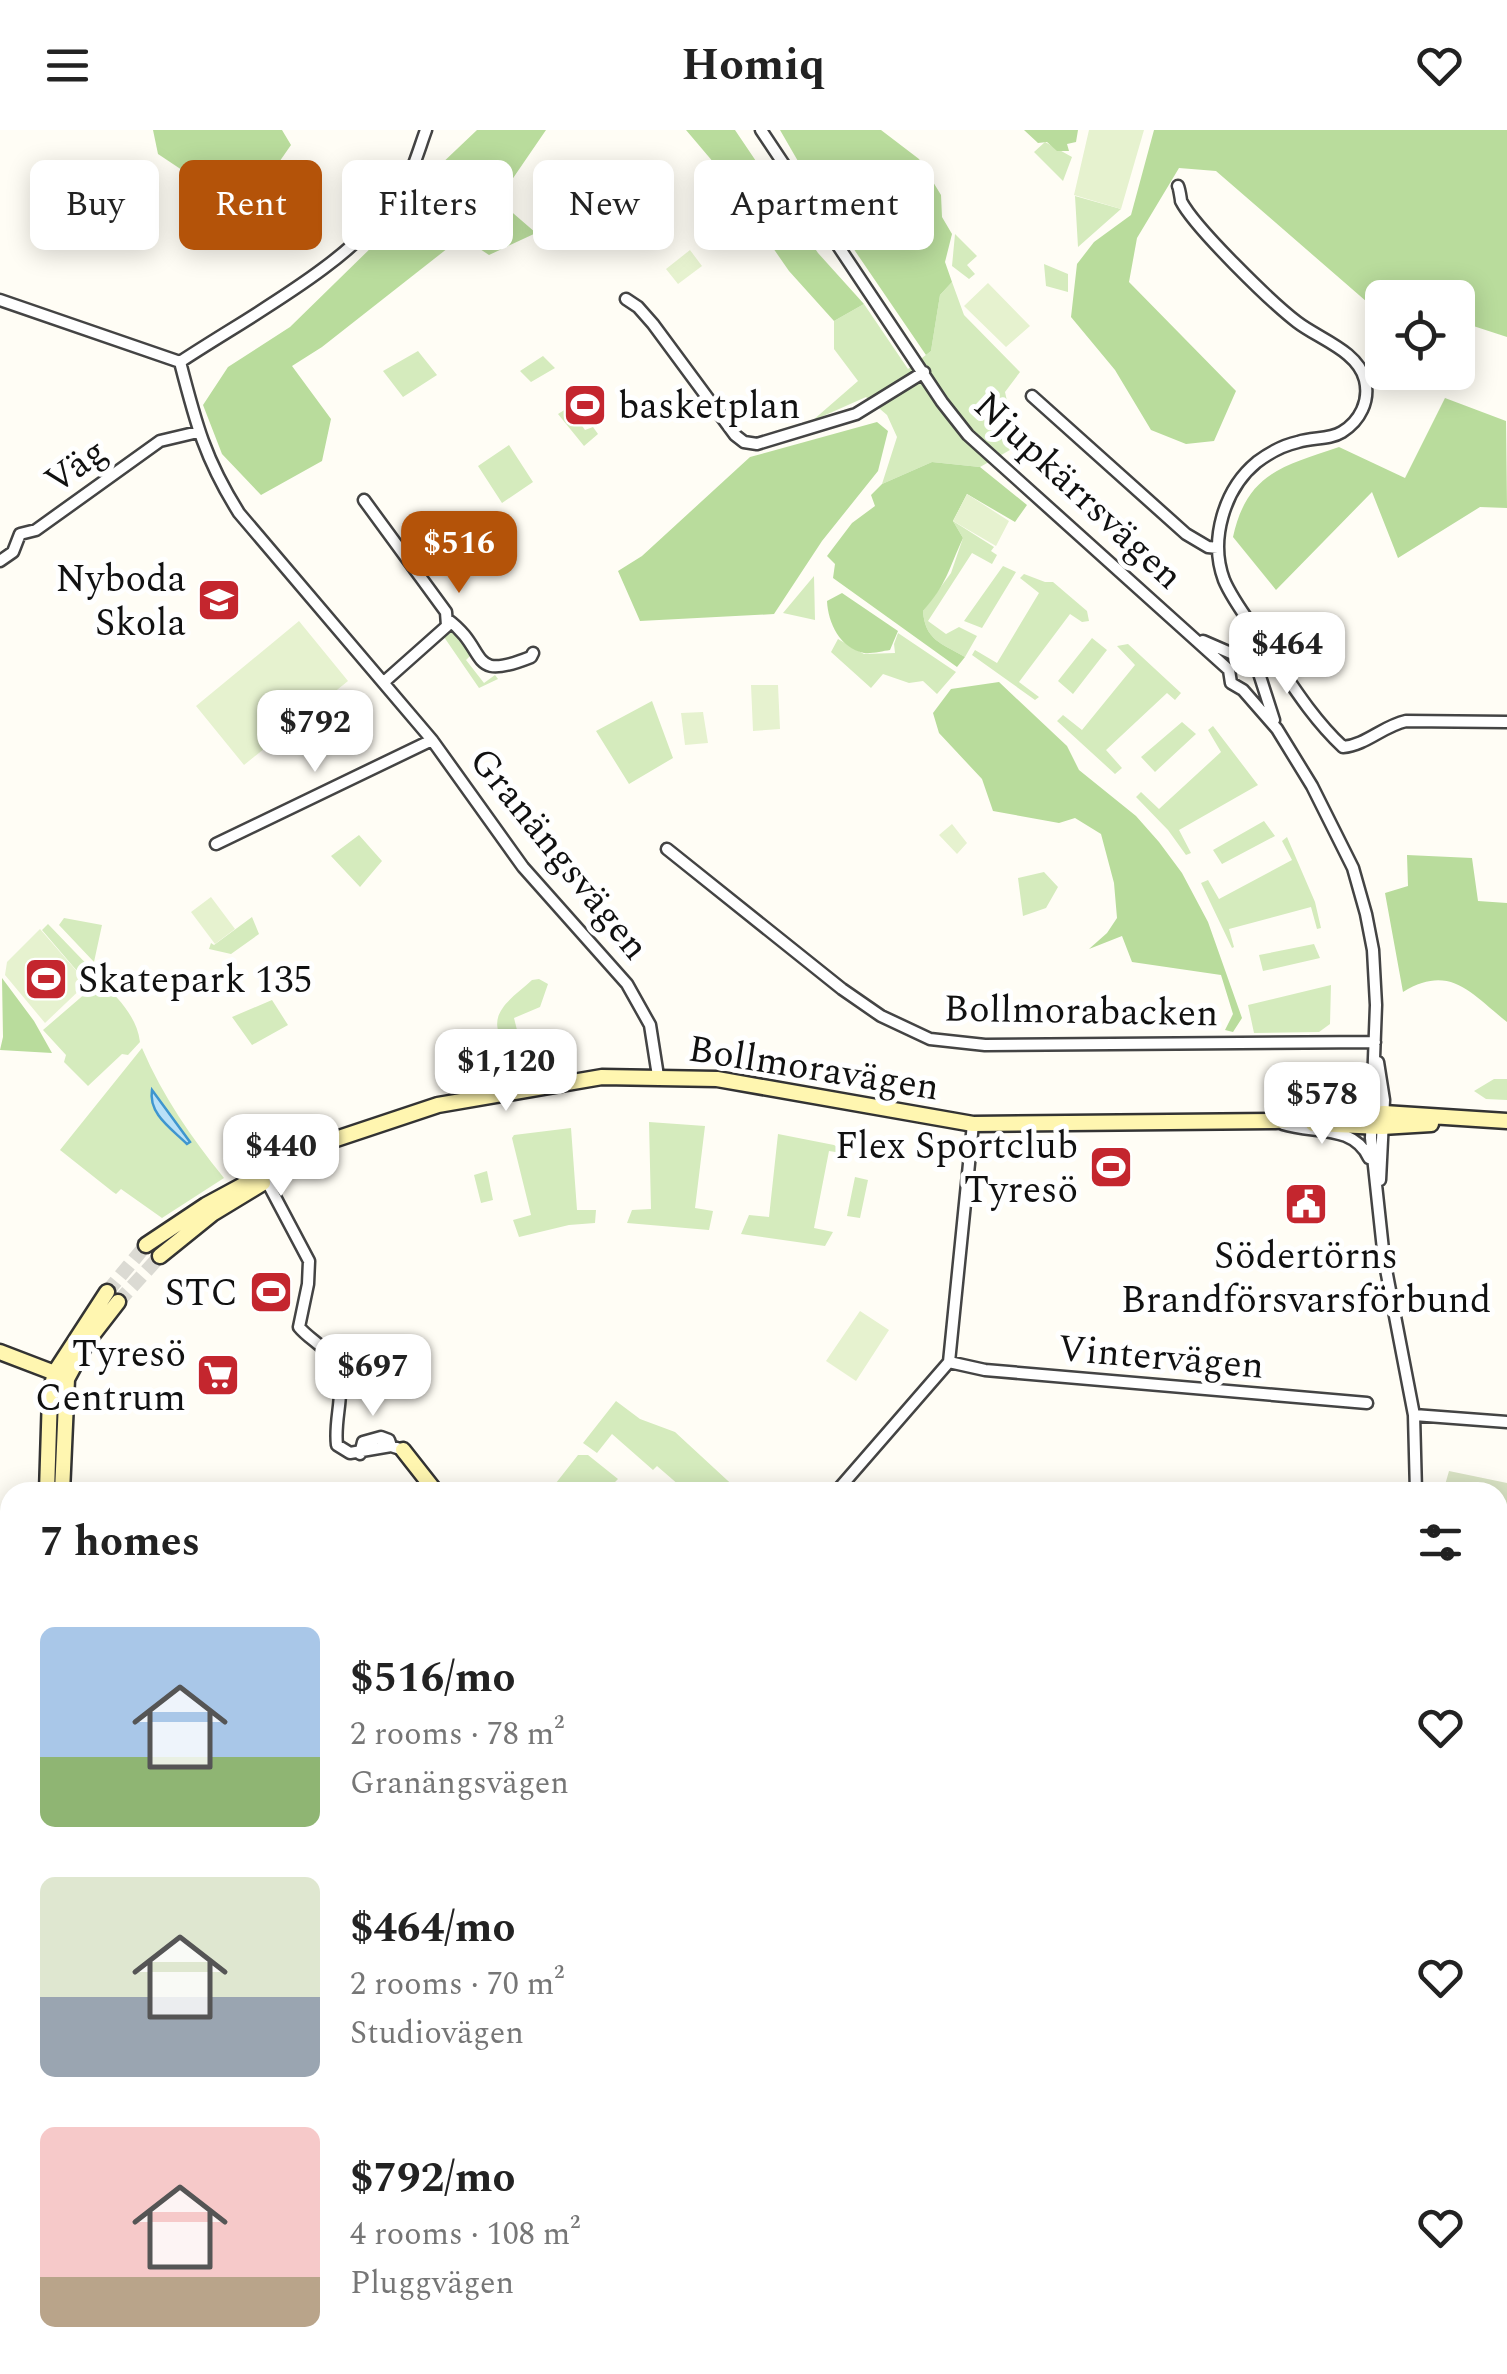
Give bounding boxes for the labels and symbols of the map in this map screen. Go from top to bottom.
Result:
place label: basketplan [618,378,801,436]
street label: Njupkärrsvägen [960,379,1196,604]
sports icon: basketplan [562,382,608,428]
street label: Väg [33,424,120,509]
pin: $516 [400,511,518,596]
place label: Nyboda Skola [55,551,186,653]
school or university icon: Nyboda Skola [196,577,242,623]
pin: $464 [1228,612,1346,697]
pin: $792 [256,690,374,775]
street label: Granängsvägen [454,735,663,974]
place label: Skatepark 135 [78,952,312,1010]
sports icon: Skatepark 135 [23,956,69,1002]
street label: Bollmorabacken [943,981,1219,1043]
street label: Bollmoravägen [684,1021,943,1117]
pin: $1,120 [425,1029,587,1114]
pin: $578 [1263,1062,1381,1147]
pin: $440 [222,1114,340,1199]
place label: Flex Sportclub Tyresö [835,1118,1078,1220]
sports icon: Flex Sportclub Tyresö [1088,1144,1134,1190]
public building icon: Södertörns Brandförsvarsförbund [1283,1181,1329,1227]
place label: Södertörns Brandförsvarsförbund [1121,1228,1491,1330]
place label: STC [165,1265,238,1323]
sports icon: STC [248,1269,294,1315]
street label: Vintervägen [1055,1320,1266,1396]
place label: Tyresö Centrum [35,1326,186,1428]
pin: $697 [314,1334,432,1419]
supermarket icon: Tyresö Centrum [195,1352,241,1398]

